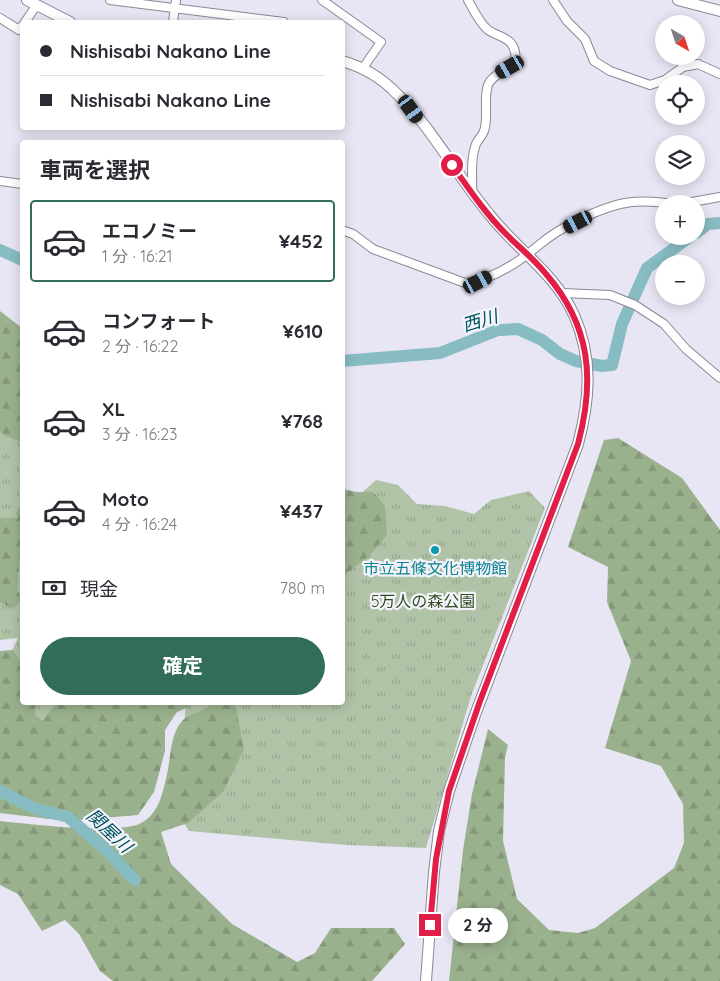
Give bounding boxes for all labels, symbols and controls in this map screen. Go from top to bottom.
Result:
north arrow [655,15,705,65]
map controls [655,15,705,305]
text: Nishisabi Nakano Line [70,39,271,63]
car [493,53,526,81]
button: locate [655,75,705,125]
text: Nishisabi Nakano Line [70,88,271,112]
car [396,92,425,126]
button: layers [655,135,705,185]
route start [441,154,463,176]
text: 車両を選択 [40,156,150,184]
button: + [655,195,705,245]
car [561,209,594,235]
icon: car [42,219,87,264]
text: エコノミー [102,219,197,243]
text: ¥452 [279,229,323,253]
text: 1 分 · 16:21 [102,246,172,266]
button: − [655,255,705,305]
car [461,268,494,296]
water label: 西川 [459,304,502,337]
icon: car [42,309,87,354]
text: コンフォート [102,309,215,333]
text: ¥610 [282,319,323,343]
text: 2 分 · 16:22 [102,336,178,356]
text: XL [102,397,125,421]
icon: car [42,399,87,444]
text: ¥768 [281,409,323,433]
text: 3 分 · 16:23 [102,424,177,444]
text: Moto [102,487,149,511]
icon: car [42,489,87,534]
text: ¥437 [280,499,323,523]
text: 4 分 · 16:24 [102,514,177,534]
marker: 市立五條文化博物館 [429,544,441,556]
place label: 市立五條文化博物館 [363,558,507,578]
icon: cash [40,574,68,602]
text: 現金 [80,577,118,601]
text: 780 m [280,578,325,598]
park label: 5万人の森公園 [371,591,475,611]
button: 確定 [40,637,325,695]
water label: 関屋川 [82,804,138,859]
callout: 2 分 [448,908,508,942]
route end [419,914,441,936]
text: 2 分 [463,915,493,935]

